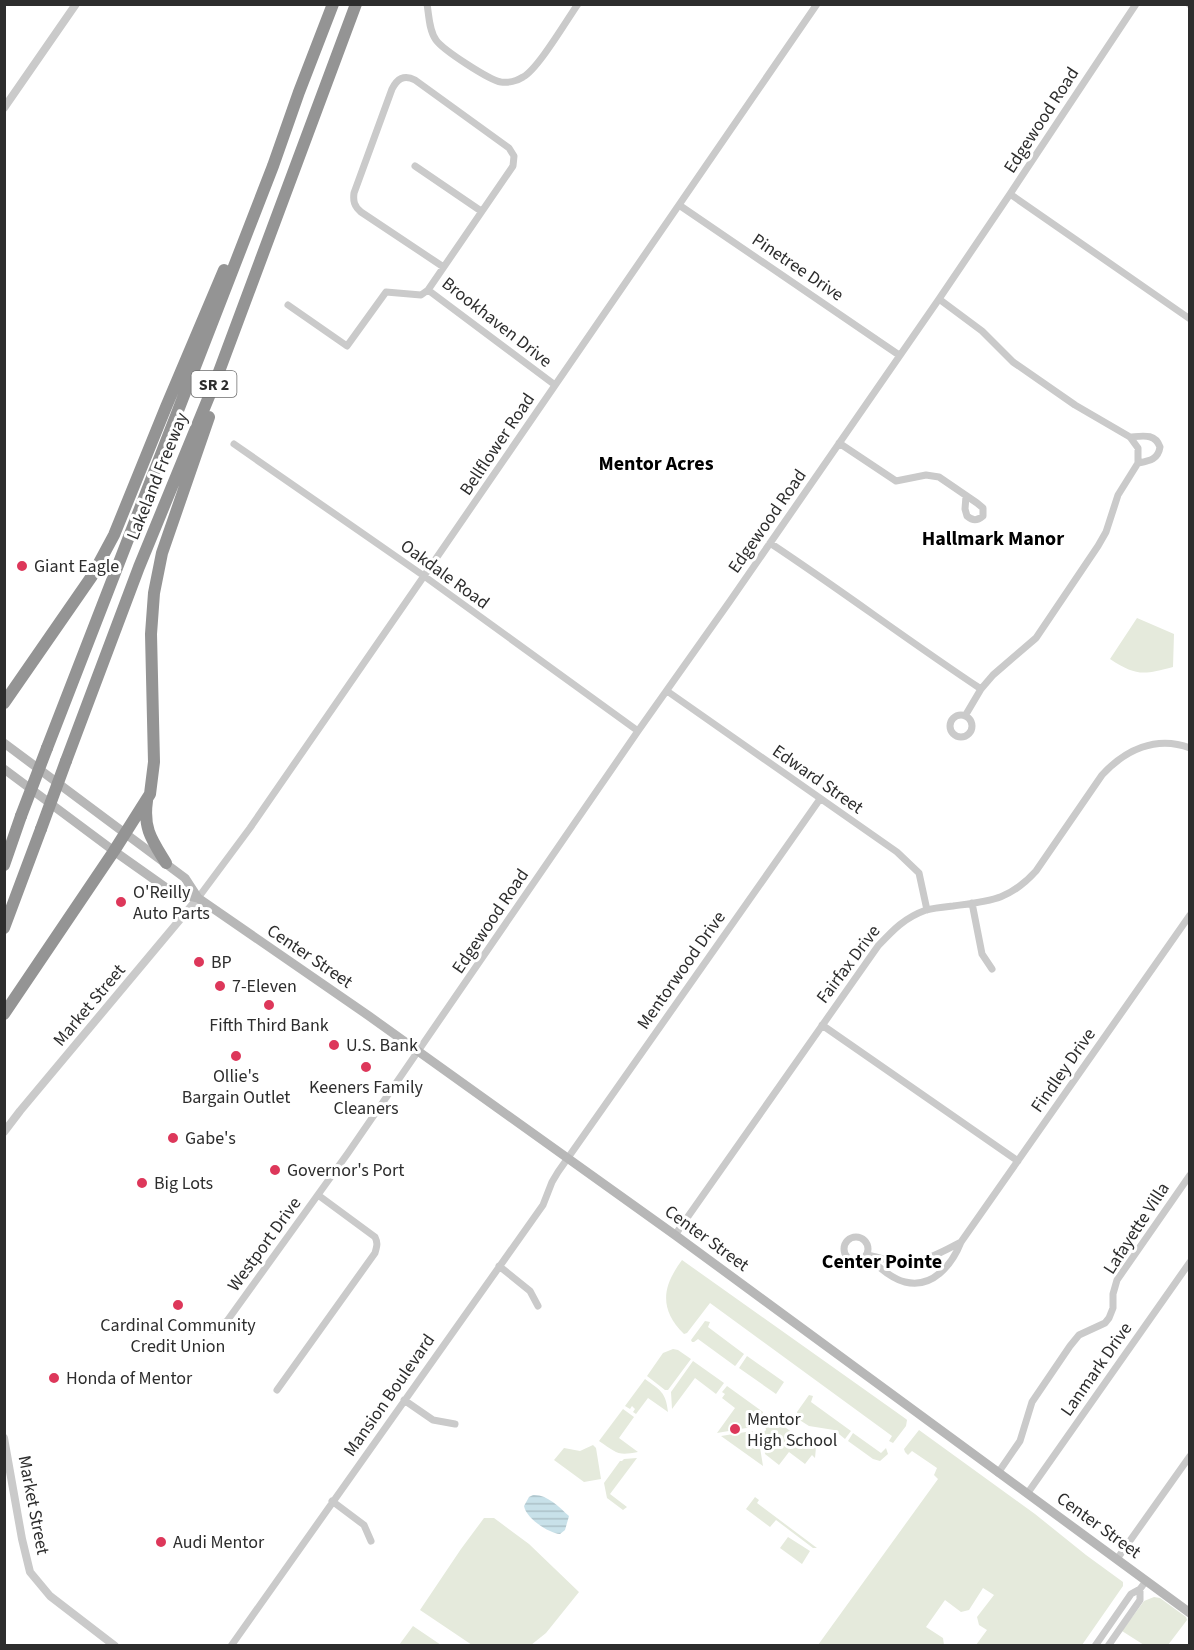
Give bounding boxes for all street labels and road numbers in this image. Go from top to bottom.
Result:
street label: Edgewood Road [998,62,1085,178]
street label: Pinetree Drive [747,227,849,307]
street label: Brookhaven Drive [436,271,557,373]
road number: SR 2 [192,371,236,397]
street label: Bellflower Road [454,388,541,500]
street label: Lakeland Freeway [121,408,195,544]
street label: Edgewood Road [722,464,813,578]
street label: Oakdale Road [395,534,494,615]
street label: Edward Street [767,739,868,820]
street label: Edgewood Road [446,864,535,979]
street label: Mentorwood Drive [631,906,732,1034]
street label: Center Street [262,918,358,994]
street label: Fairfax Drive [811,920,886,1009]
street label: Market Street [48,959,131,1052]
street label: Findley Drive [1025,1023,1102,1118]
street label: Lafayette Villa [1097,1177,1175,1279]
street label: Westport Drive [222,1192,307,1297]
street label: Center Street [659,1199,754,1278]
street label: Lanmark Drive [1055,1317,1138,1421]
street label: Mansion Boulevard [338,1329,441,1461]
street label: Market Street [12,1453,55,1557]
street label: Center Street [1051,1486,1146,1565]

